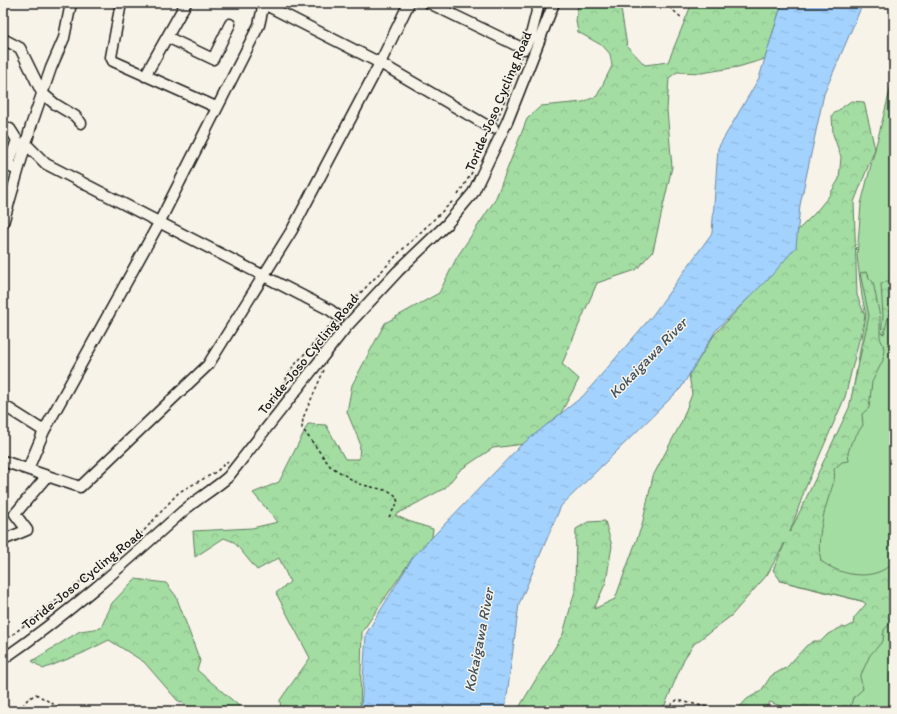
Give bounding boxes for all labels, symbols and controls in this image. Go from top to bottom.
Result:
street label: Toride-Joso Cycling Road [461,28,536,174]
street label: Toride-Joso Cycling Road [254,290,363,418]
water label: Kokaigawa River [605,312,693,402]
street label: Toride-Joso Cycling Road [18,525,146,633]
water label: Kokaigawa River [460,584,498,693]

